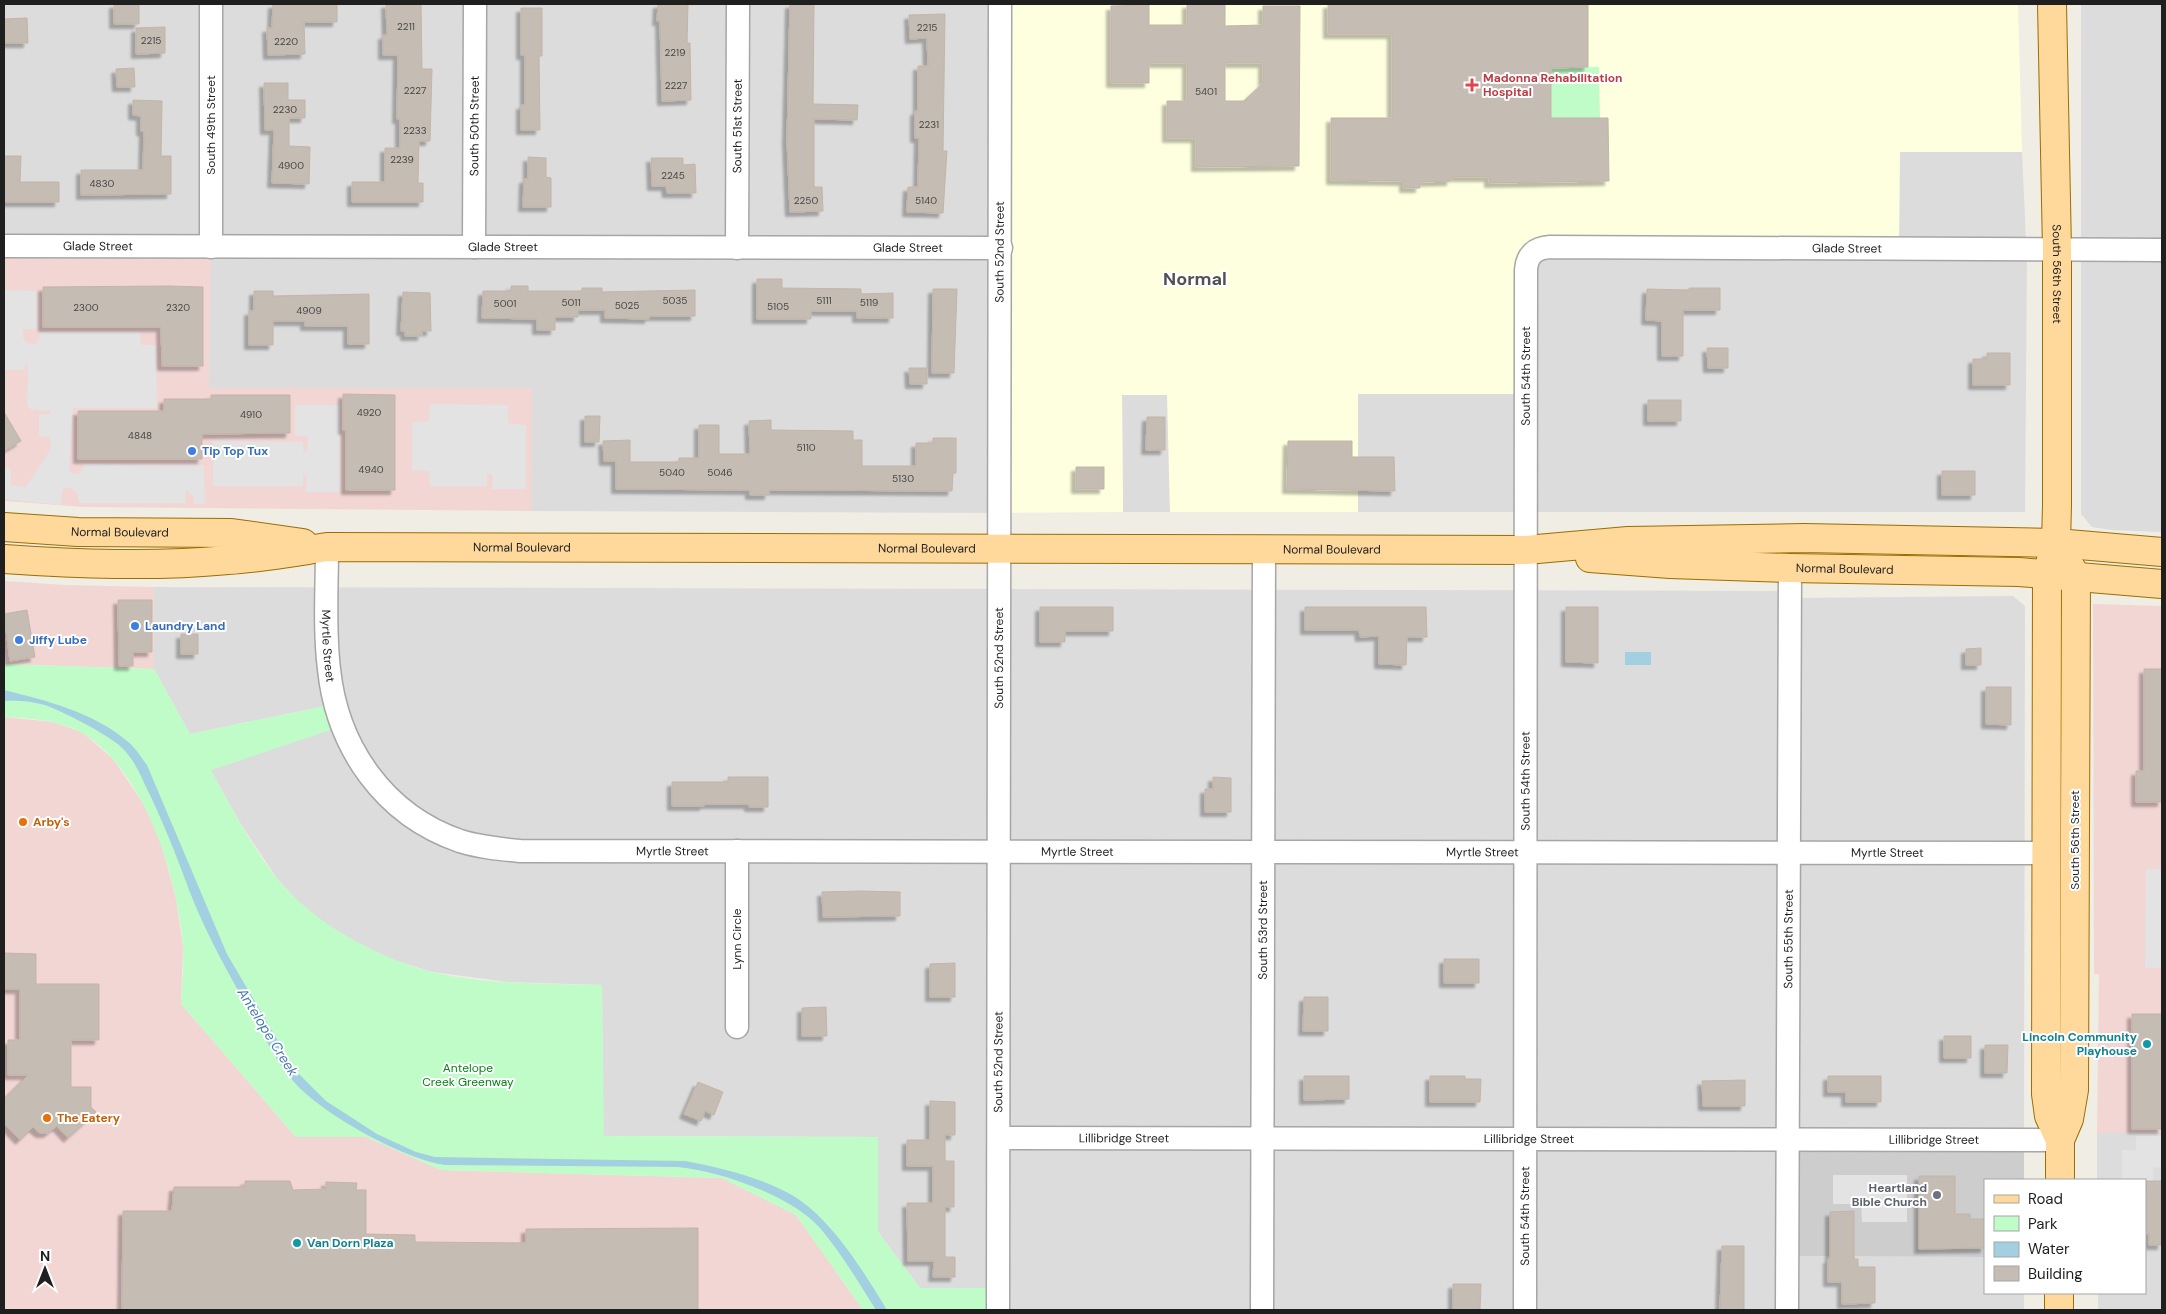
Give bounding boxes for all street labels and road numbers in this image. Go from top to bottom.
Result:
street label: South 49th Street [203,75,219,175]
street label: South 50th Street [466,76,483,176]
street label: South 51st Street [729,78,746,173]
street label: South 52nd Street [992,201,1008,303]
street label: South 56th Street [2048,224,2065,324]
street label: Glade Street [63,238,133,254]
street label: Glade Street [468,239,538,255]
street label: Glade Street [873,240,943,256]
street label: Glade Street [1812,240,1882,257]
street label: South 54th Street [1518,326,1534,426]
street label: Normal Boulevard [70,524,169,541]
street label: Normal Boulevard [473,539,571,556]
street label: Normal Boulevard [878,540,976,557]
street label: Normal Boulevard [1283,541,1381,558]
street label: Normal Boulevard [1796,560,1894,578]
street label: South 52nd Street [991,607,1007,709]
street label: Myrtle Street [318,610,339,684]
street label: South 54th Street [1517,731,1534,831]
street label: South 56th Street [2067,790,2083,890]
street label: Myrtle Street [636,843,709,859]
street label: Myrtle Street [1041,844,1114,860]
street label: Myrtle Street [1446,844,1519,860]
street label: Myrtle Street [1851,845,1924,861]
street label: South 53rd Street [1255,880,1271,980]
street label: South 55th Street [1780,889,1797,989]
street label: Lynn Circle [729,908,745,970]
street label: South 52nd Street [990,1011,1006,1113]
street label: Lillibridge Street [1079,1130,1170,1146]
street label: Lillibridge Street [1484,1131,1575,1147]
street label: Lillibridge Street [1889,1132,1980,1148]
street label: South 54th Street [1517,1166,1533,1266]

